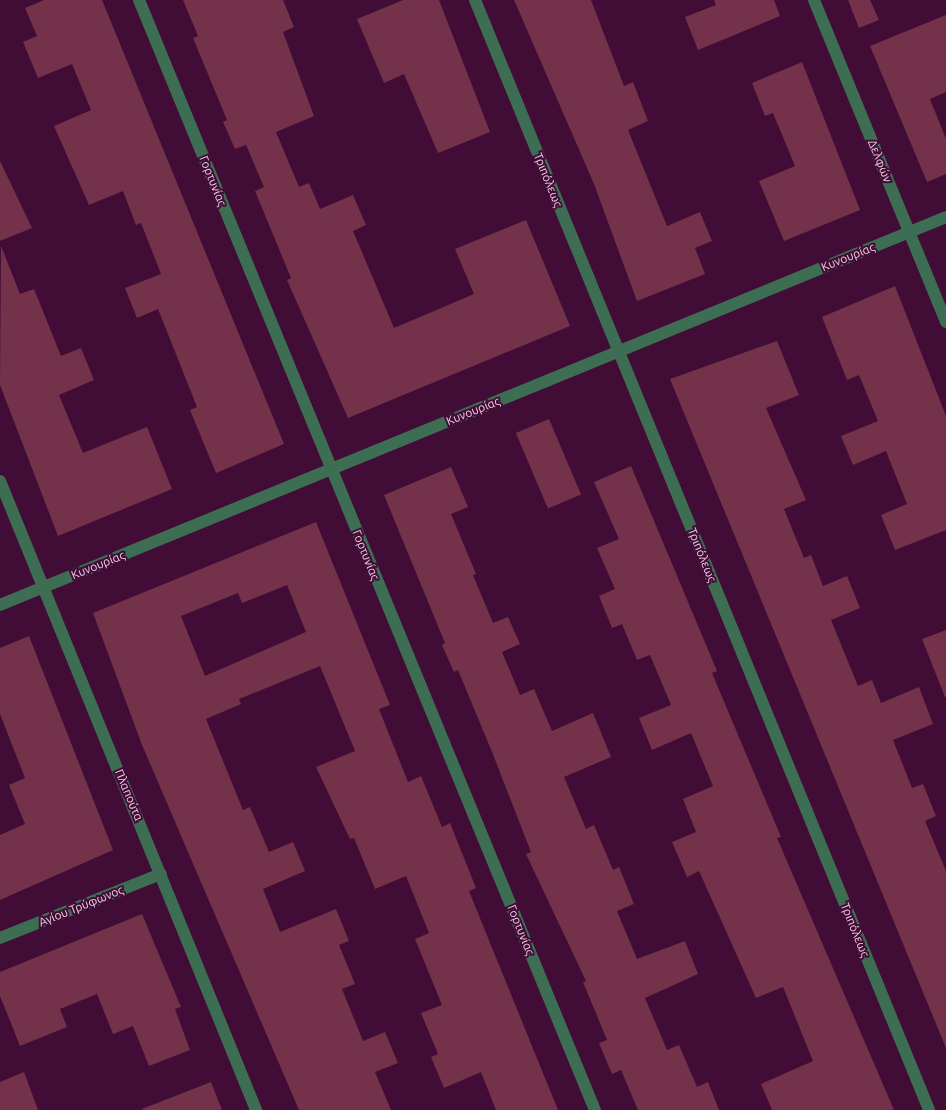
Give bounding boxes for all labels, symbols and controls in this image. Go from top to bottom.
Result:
street label: Δελφών [865,138,895,184]
street label: Τριπόλεως [531,151,565,209]
street label: Γορτυνίας [196,154,230,208]
street label: Κυνουρίας [819,240,877,274]
street label: Κυνουρίας [444,394,502,428]
street label: Τριπόλεως [685,526,719,584]
street label: Γορτυνίας [349,528,383,582]
street label: Κυνουρίας [69,548,127,582]
street label: Πλαπούτα [112,767,146,823]
street label: Αγίου Τρύφωνος [36,882,126,930]
street label: Τριπόλεως [838,901,872,959]
street label: Γορτυνίας [504,903,538,957]

